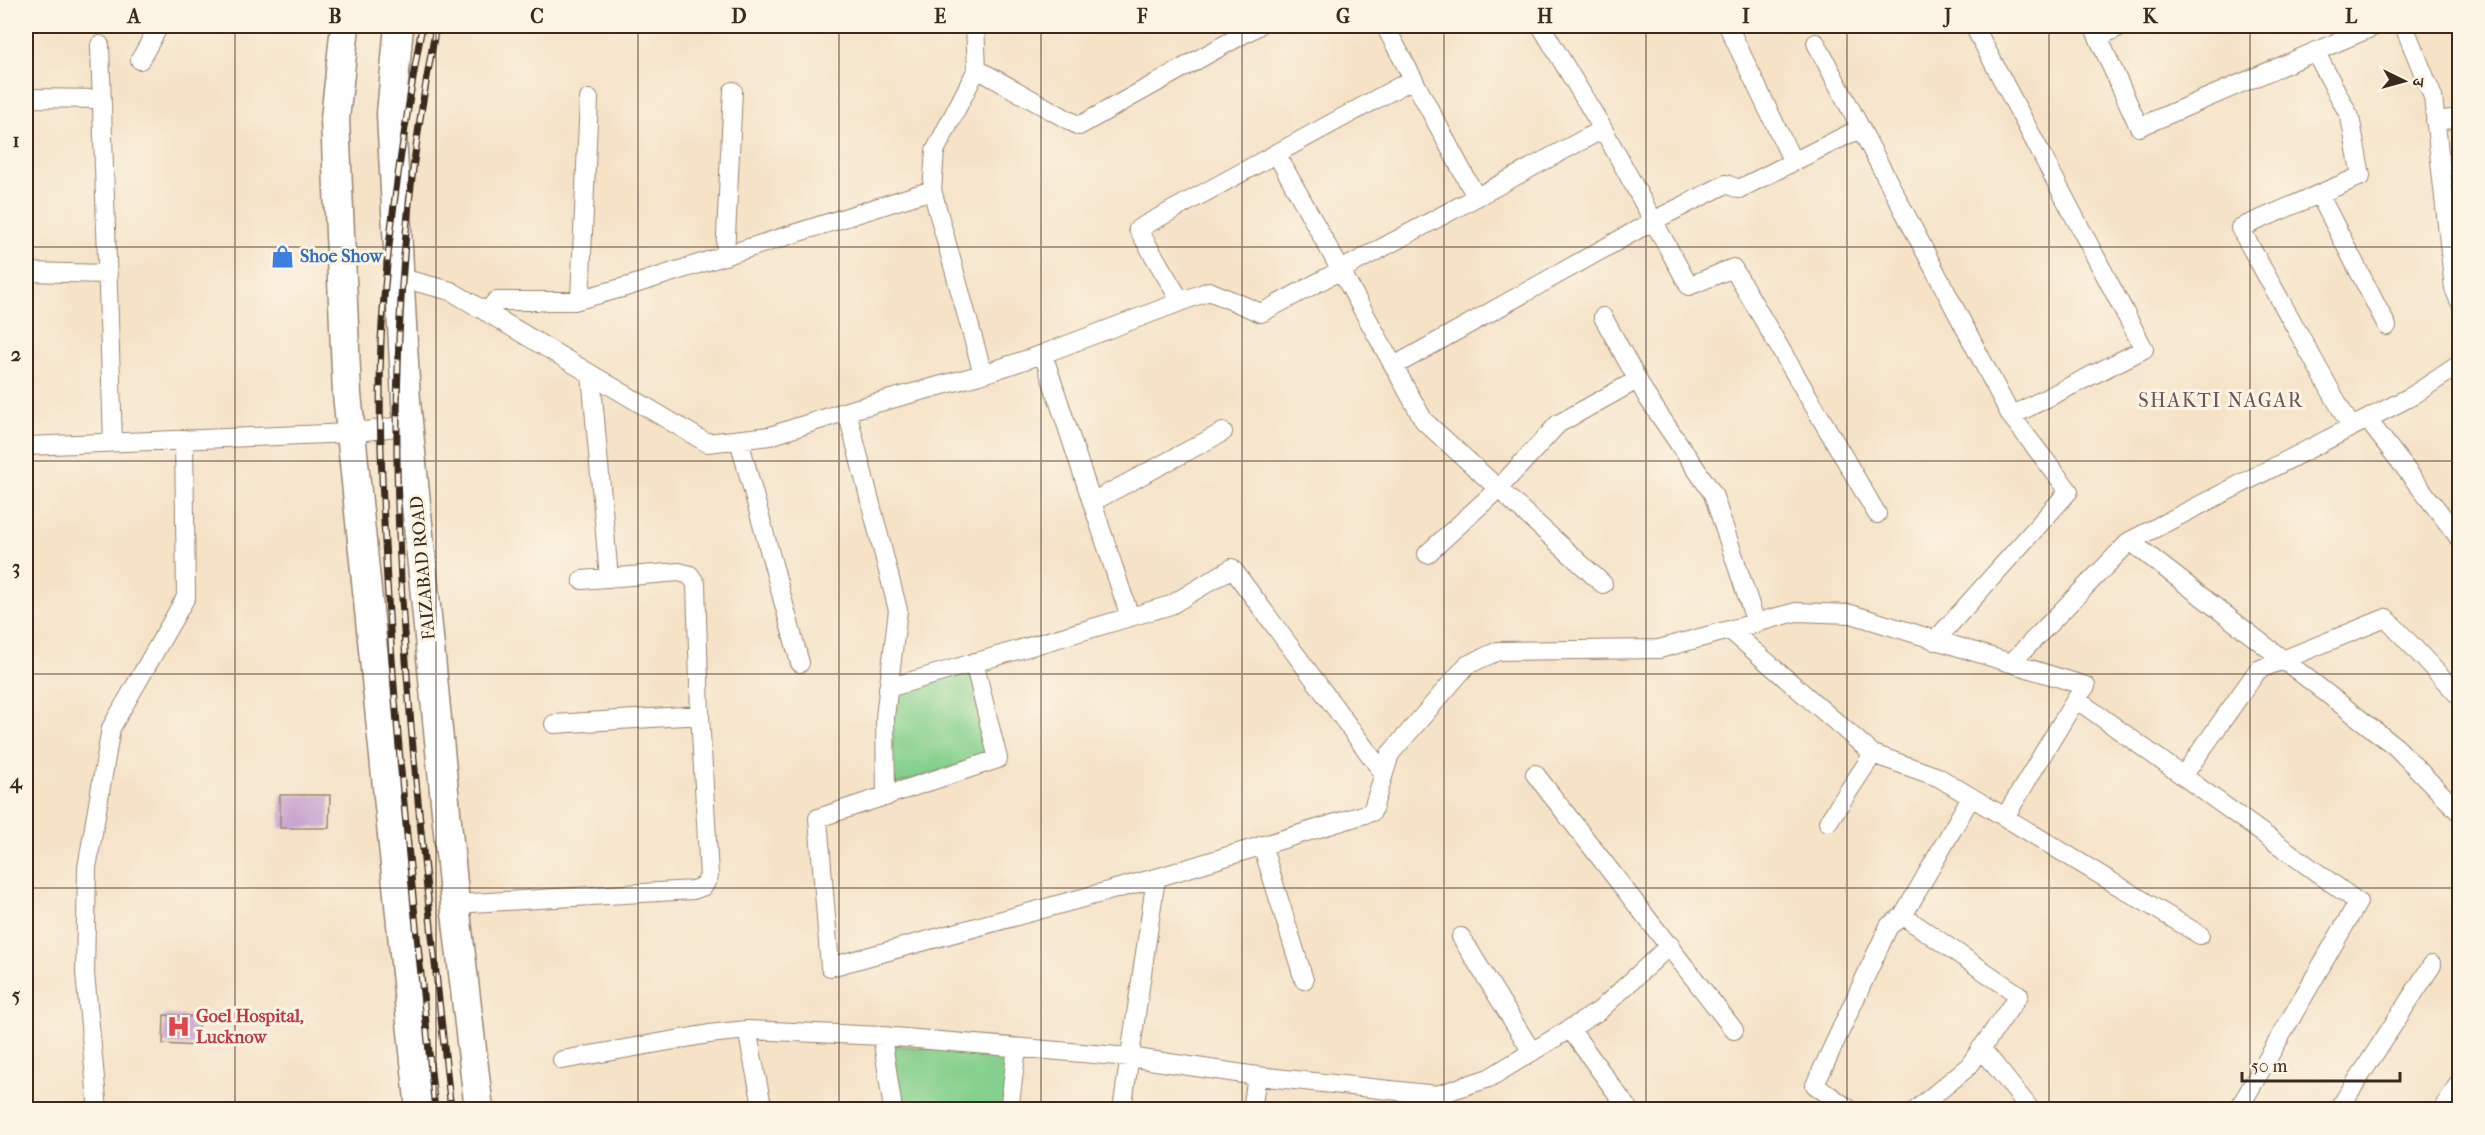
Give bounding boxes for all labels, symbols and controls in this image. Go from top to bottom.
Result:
text: A [126,5,142,28]
text: B [328,5,342,28]
text: C [530,5,544,28]
text: D [731,5,747,28]
text: E [934,5,946,28]
text: F [1136,5,1148,28]
text: G [1336,5,1350,28]
text: H [1537,5,1553,28]
text: I [1742,5,1750,28]
text: J [1942,5,1952,28]
text: K [2143,5,2159,28]
text: L [2345,5,2358,28]
north arrow [2374,51,2434,111]
text: उ [2408,76,2428,89]
text: 1 [12,129,20,152]
shop icon: Shoe Show [269,243,295,269]
place label: Shoe Show [300,246,384,267]
text: 2 [11,343,21,366]
district label: SHAKTI NAGAR [2138,389,2304,412]
street label: FAIZABAD ROAD [406,495,440,641]
text: 3 [12,556,20,579]
text: 4 [9,770,23,794]
text: 5 [12,984,21,1007]
place label: Goel Hospital, Lucknow [196,1006,304,1048]
hospital icon: Goel Hospital, Lucknow [165,1013,191,1039]
scale bar [2242,1045,2400,1083]
text: 50 m [2251,1056,2288,1077]

